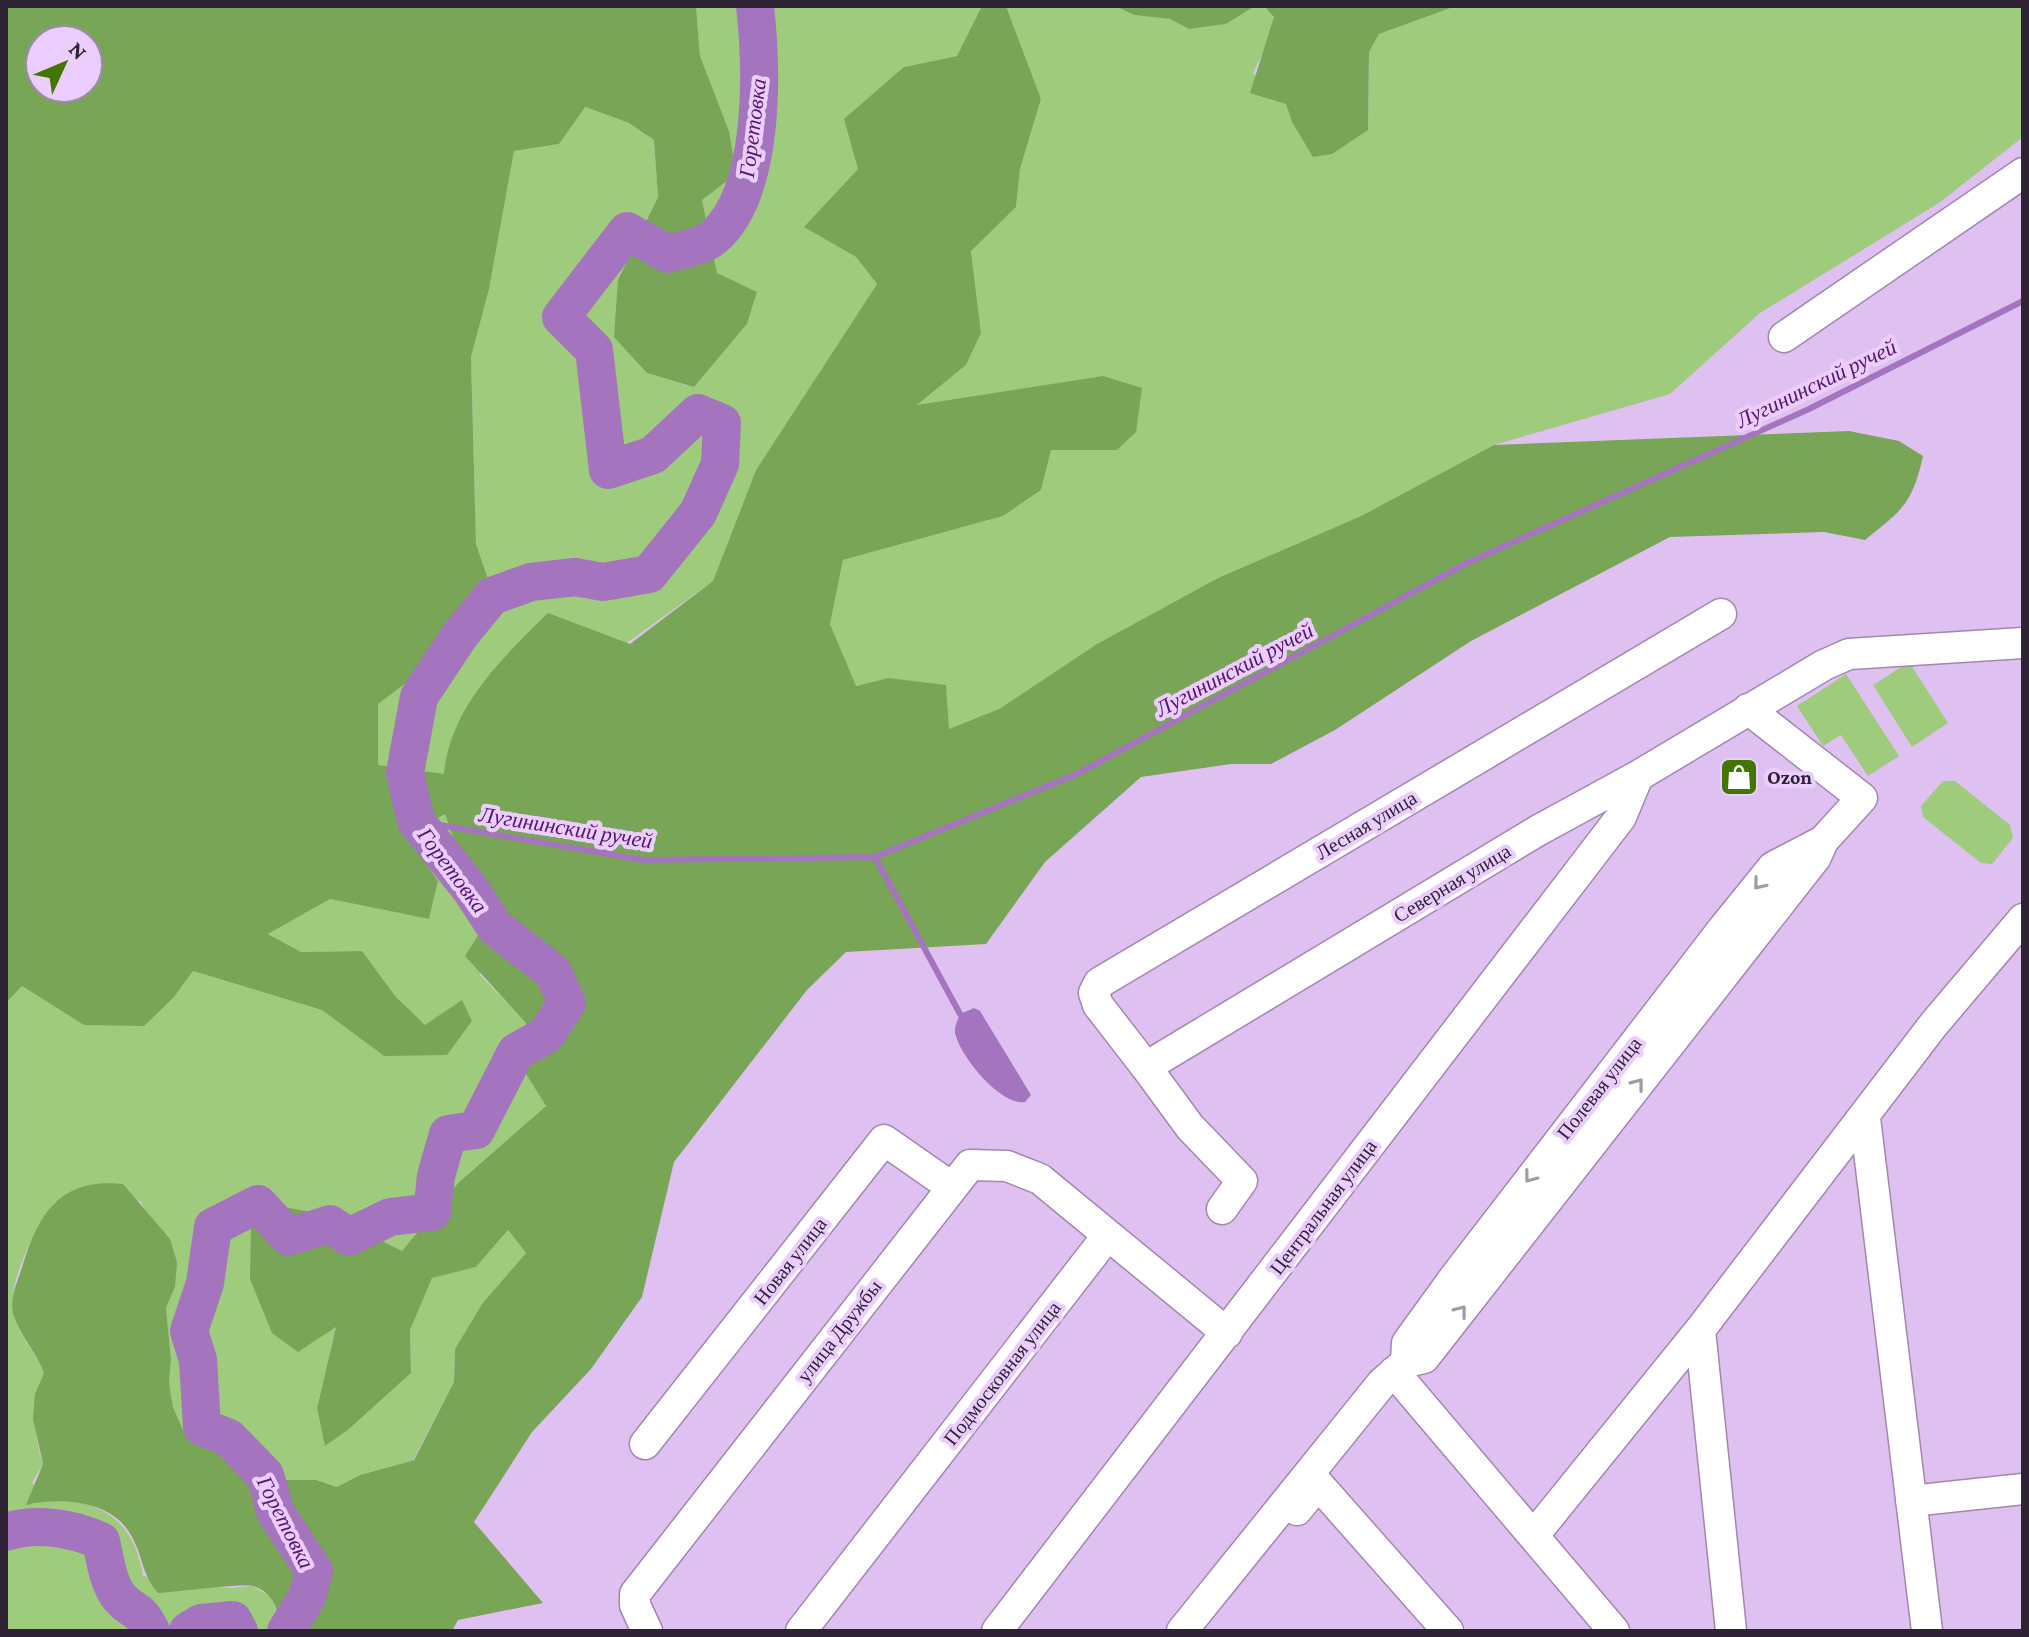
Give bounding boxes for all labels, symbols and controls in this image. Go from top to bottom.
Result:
north arrow [24,24,104,104]
text: N [64,36,92,65]
water label: Горетовка [734,77,771,180]
water label: Лугининский ручей [1731,334,1900,433]
water label: Лугининский ручей [1150,617,1317,722]
shop icon: Ozon [1718,756,1760,798]
place label: Ozon [1767,766,1812,788]
street label: Лесная улица [1312,786,1421,865]
water label: Лугининский ручей [477,801,654,854]
water label: Горетовка [412,822,493,918]
street label: Северная улица [1390,839,1515,927]
one-way arrow [1755,875,1769,890]
street label: Полевая улица [1552,1033,1647,1144]
one-way arrow [1628,1078,1642,1093]
street label: Центральная улица [1265,1135,1382,1279]
one-way arrow [1526,1168,1540,1183]
street label: Новая улица [749,1213,832,1310]
street label: улица Дружбы [792,1276,886,1387]
street label: Подмосковная улица [939,1297,1066,1450]
one-way arrow [1451,1305,1465,1320]
water label: Горетовка [251,1471,319,1572]

